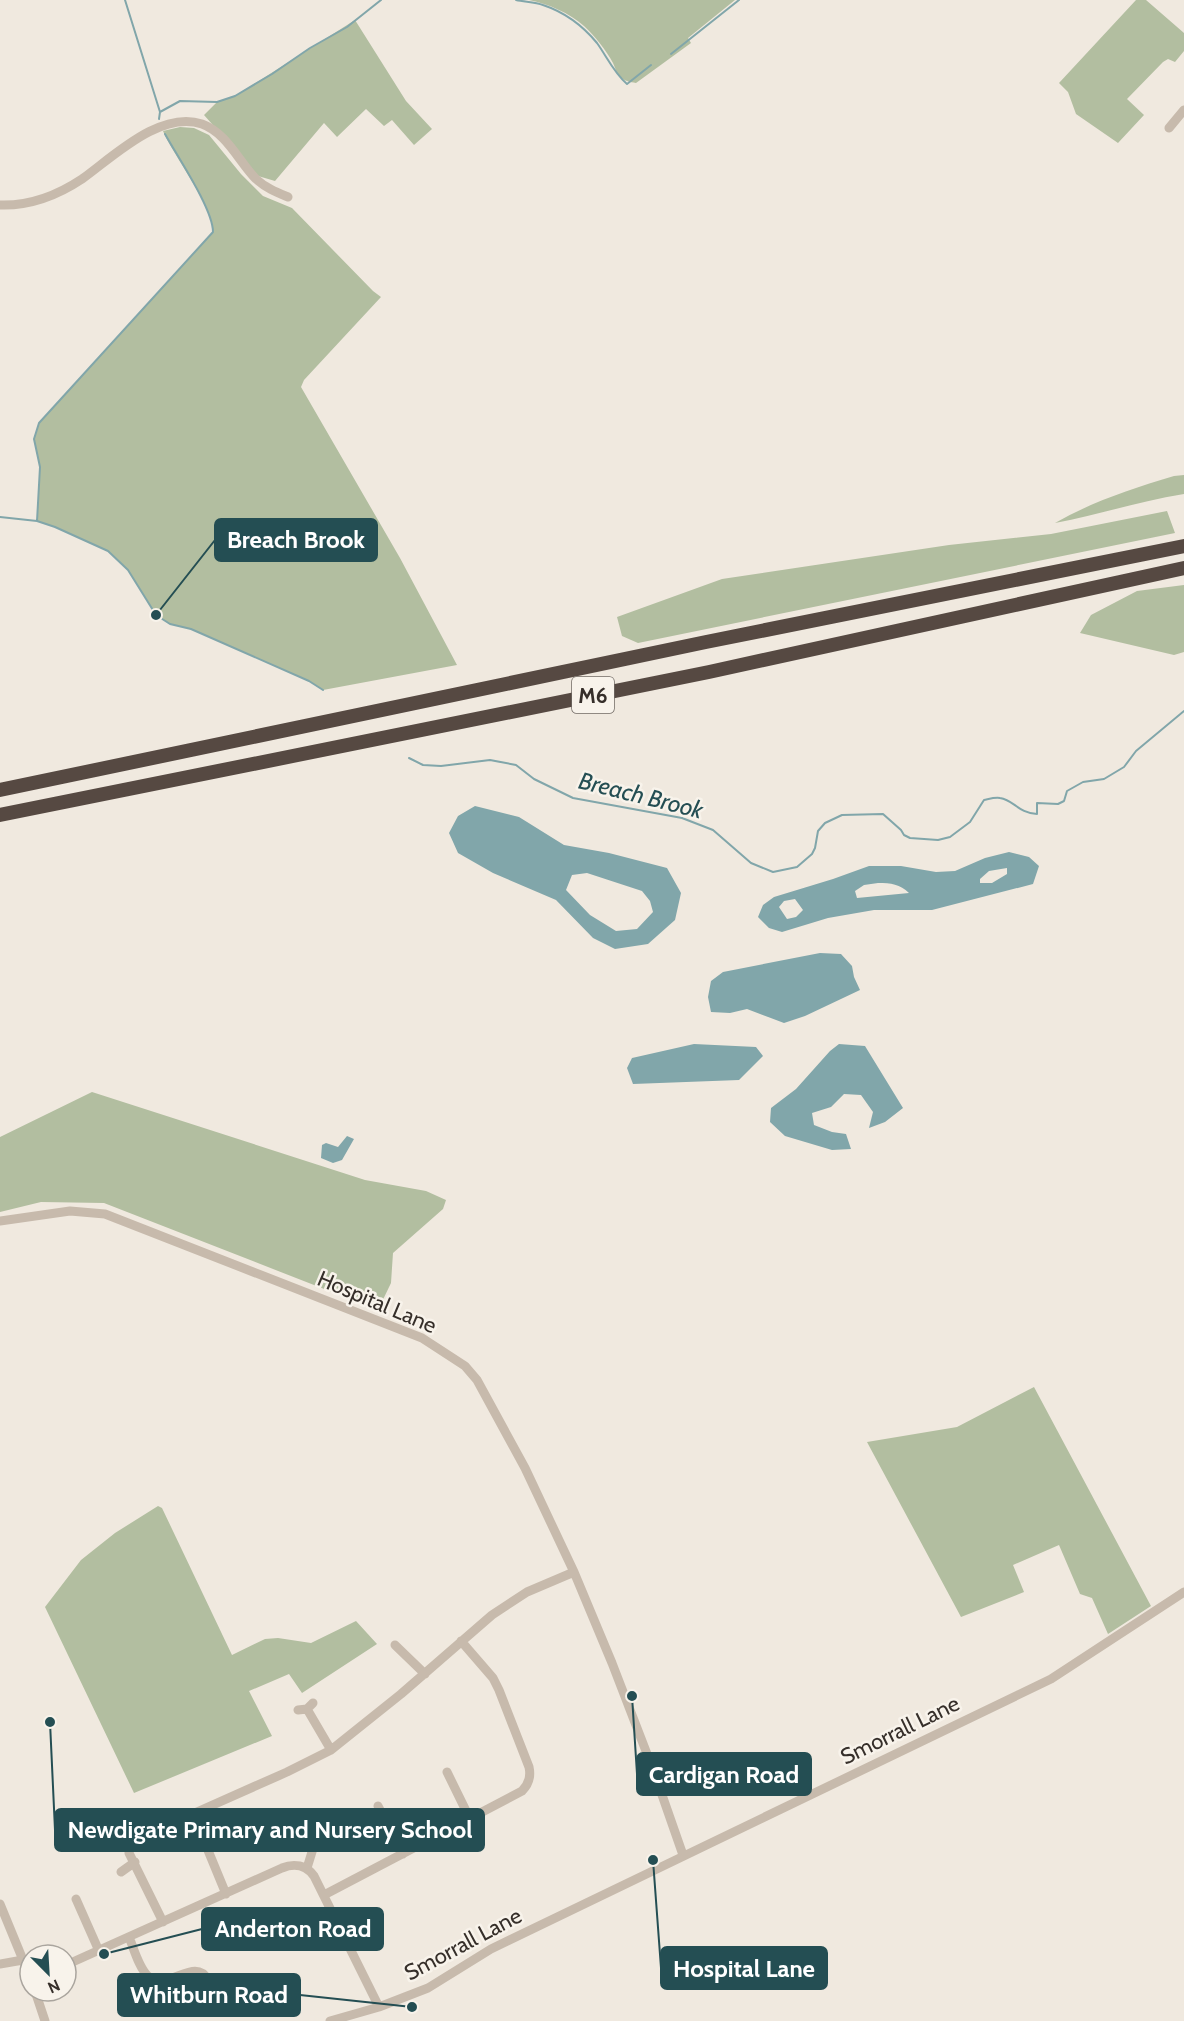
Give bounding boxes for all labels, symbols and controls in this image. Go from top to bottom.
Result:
callout: Breach Brook [215,519,377,561]
text: Breach Brook [227,525,365,554]
road number: M6 [572,677,614,713]
water label: Breach Brook [576,766,707,825]
street label: Hospital Lane [313,1265,441,1339]
street label: Smorrall Lane [836,1690,964,1770]
callout: Cardigan Road [637,1753,811,1795]
text: Cardigan Road [649,1760,799,1789]
callout: Newdigate Primary and Nursery School [55,1809,484,1851]
text: Newdigate Primary and Nursery School [68,1815,472,1844]
street label: Smorrall Lane [400,1902,526,1986]
callout: Anderton Road [202,1908,383,1950]
text: Anderton Road [215,1914,371,1943]
north arrow [18,1943,78,2003]
callout: Hospital Lane [661,1947,827,1989]
text: Hospital Lane [673,1954,815,1983]
callout: Whitburn Road [118,1974,300,2016]
text: N [45,1975,63,1997]
text: Whitburn Road [130,1980,288,2009]

